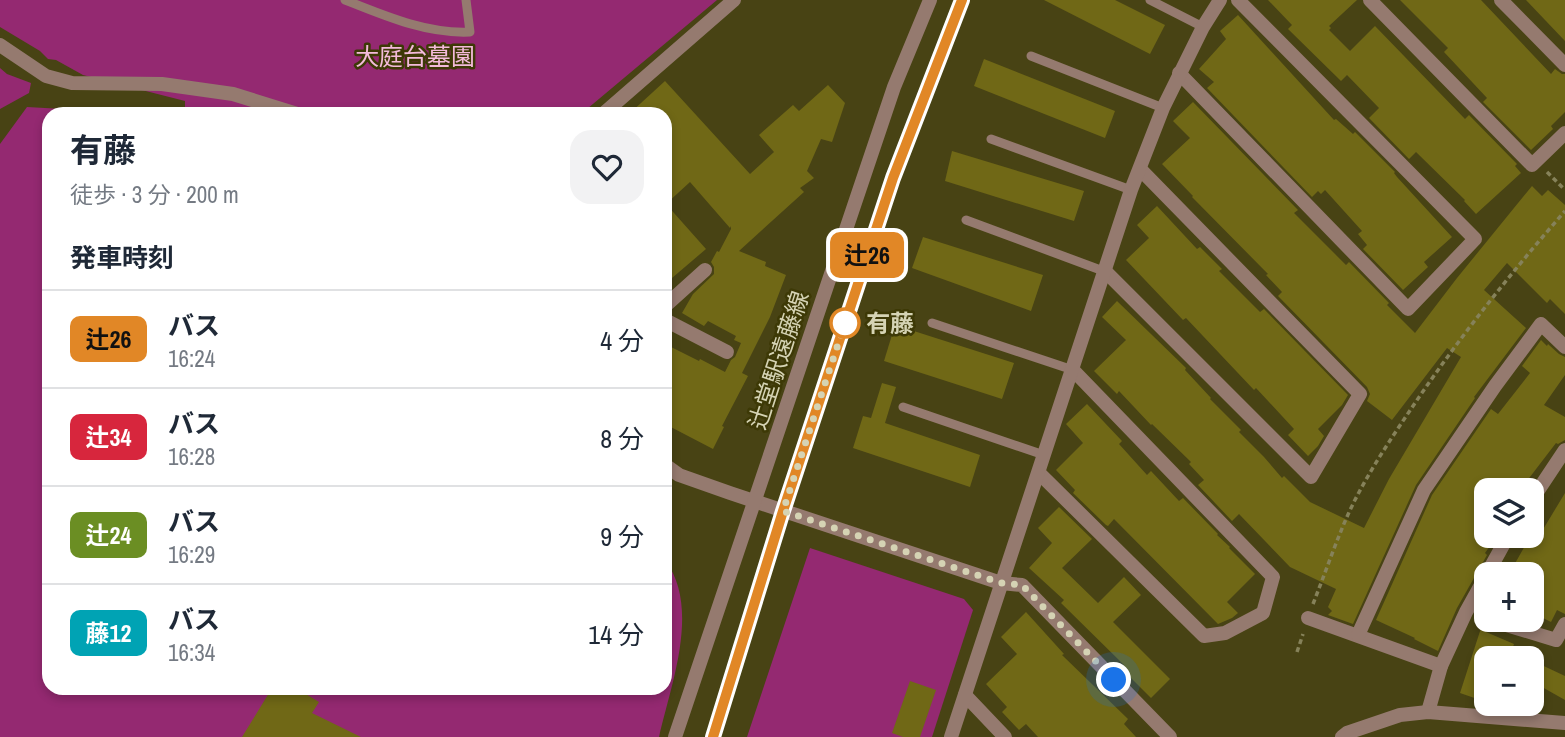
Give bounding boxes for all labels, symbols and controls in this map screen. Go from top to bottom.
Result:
park label: 大庭台墓園 [355,40,475,72]
text: 有藤 [70,128,136,172]
button: heart [570,130,644,204]
text: 徒歩 · 3 分 · 200 m [70,179,239,210]
line badge: 辻26 [827,232,907,278]
text: 辻26 [844,239,890,271]
text: 発車時刻 [70,240,174,275]
street label: 辻堂駅遠藤線 [741,287,815,433]
place label: 有藤 [866,307,914,339]
text: バス [168,308,220,343]
marker: 有藤 [830,308,860,338]
text: 辻26 [86,323,131,355]
text: 4 分 [600,323,644,358]
text: 16:24 [168,343,215,374]
text: バス [168,406,220,441]
text: 辻34 [86,421,131,453]
text: 8 分 [600,421,644,456]
text: 16:28 [168,441,215,472]
map controls [1474,478,1544,716]
button: layers [1474,478,1544,548]
text: バス [168,504,220,539]
text: 辻24 [86,519,131,551]
text: 9 分 [600,519,644,554]
text: 16:29 [168,539,215,570]
button: + [1474,562,1544,632]
text: バス [168,602,220,637]
text: 藤12 [86,617,131,649]
text: 14 分 [588,617,644,652]
text: 16:34 [168,637,215,668]
button: − [1474,646,1544,716]
your location [1096,662,1131,697]

